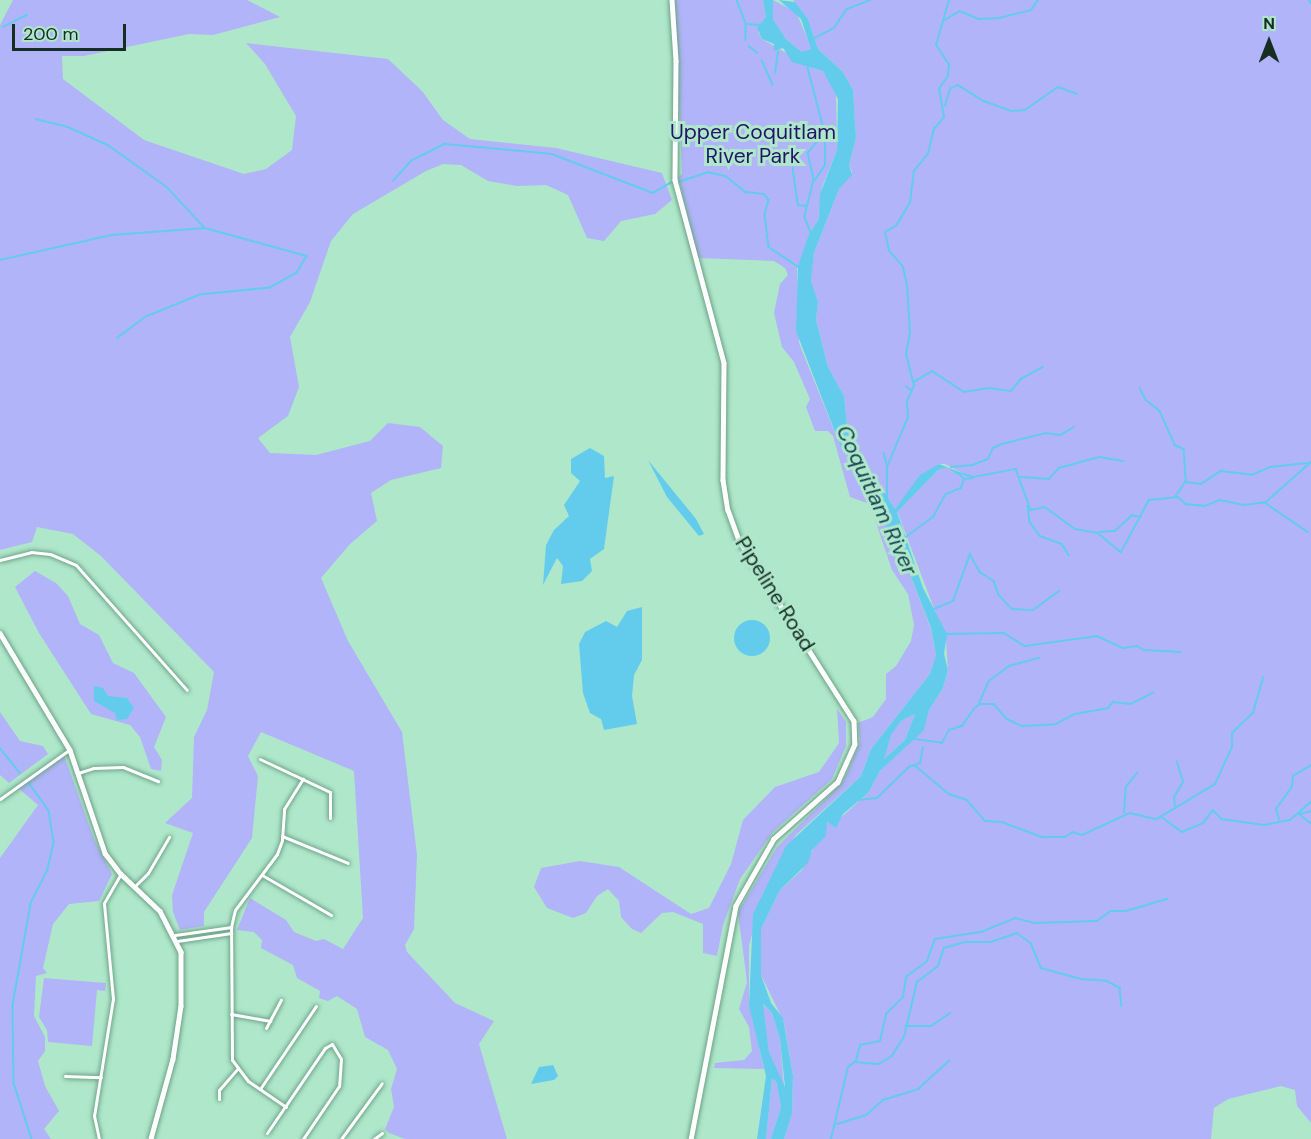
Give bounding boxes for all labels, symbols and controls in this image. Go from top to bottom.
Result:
scale bar [15,12,129,50]
north arrow [1239,12,1299,72]
text: N [1263,13,1275,34]
text: 200 m [23,22,79,46]
park label: Upper Coquitlam River Park [670,119,836,169]
water label: Coquitlam River [831,421,923,579]
street label: Pipeline Road [730,532,820,656]

